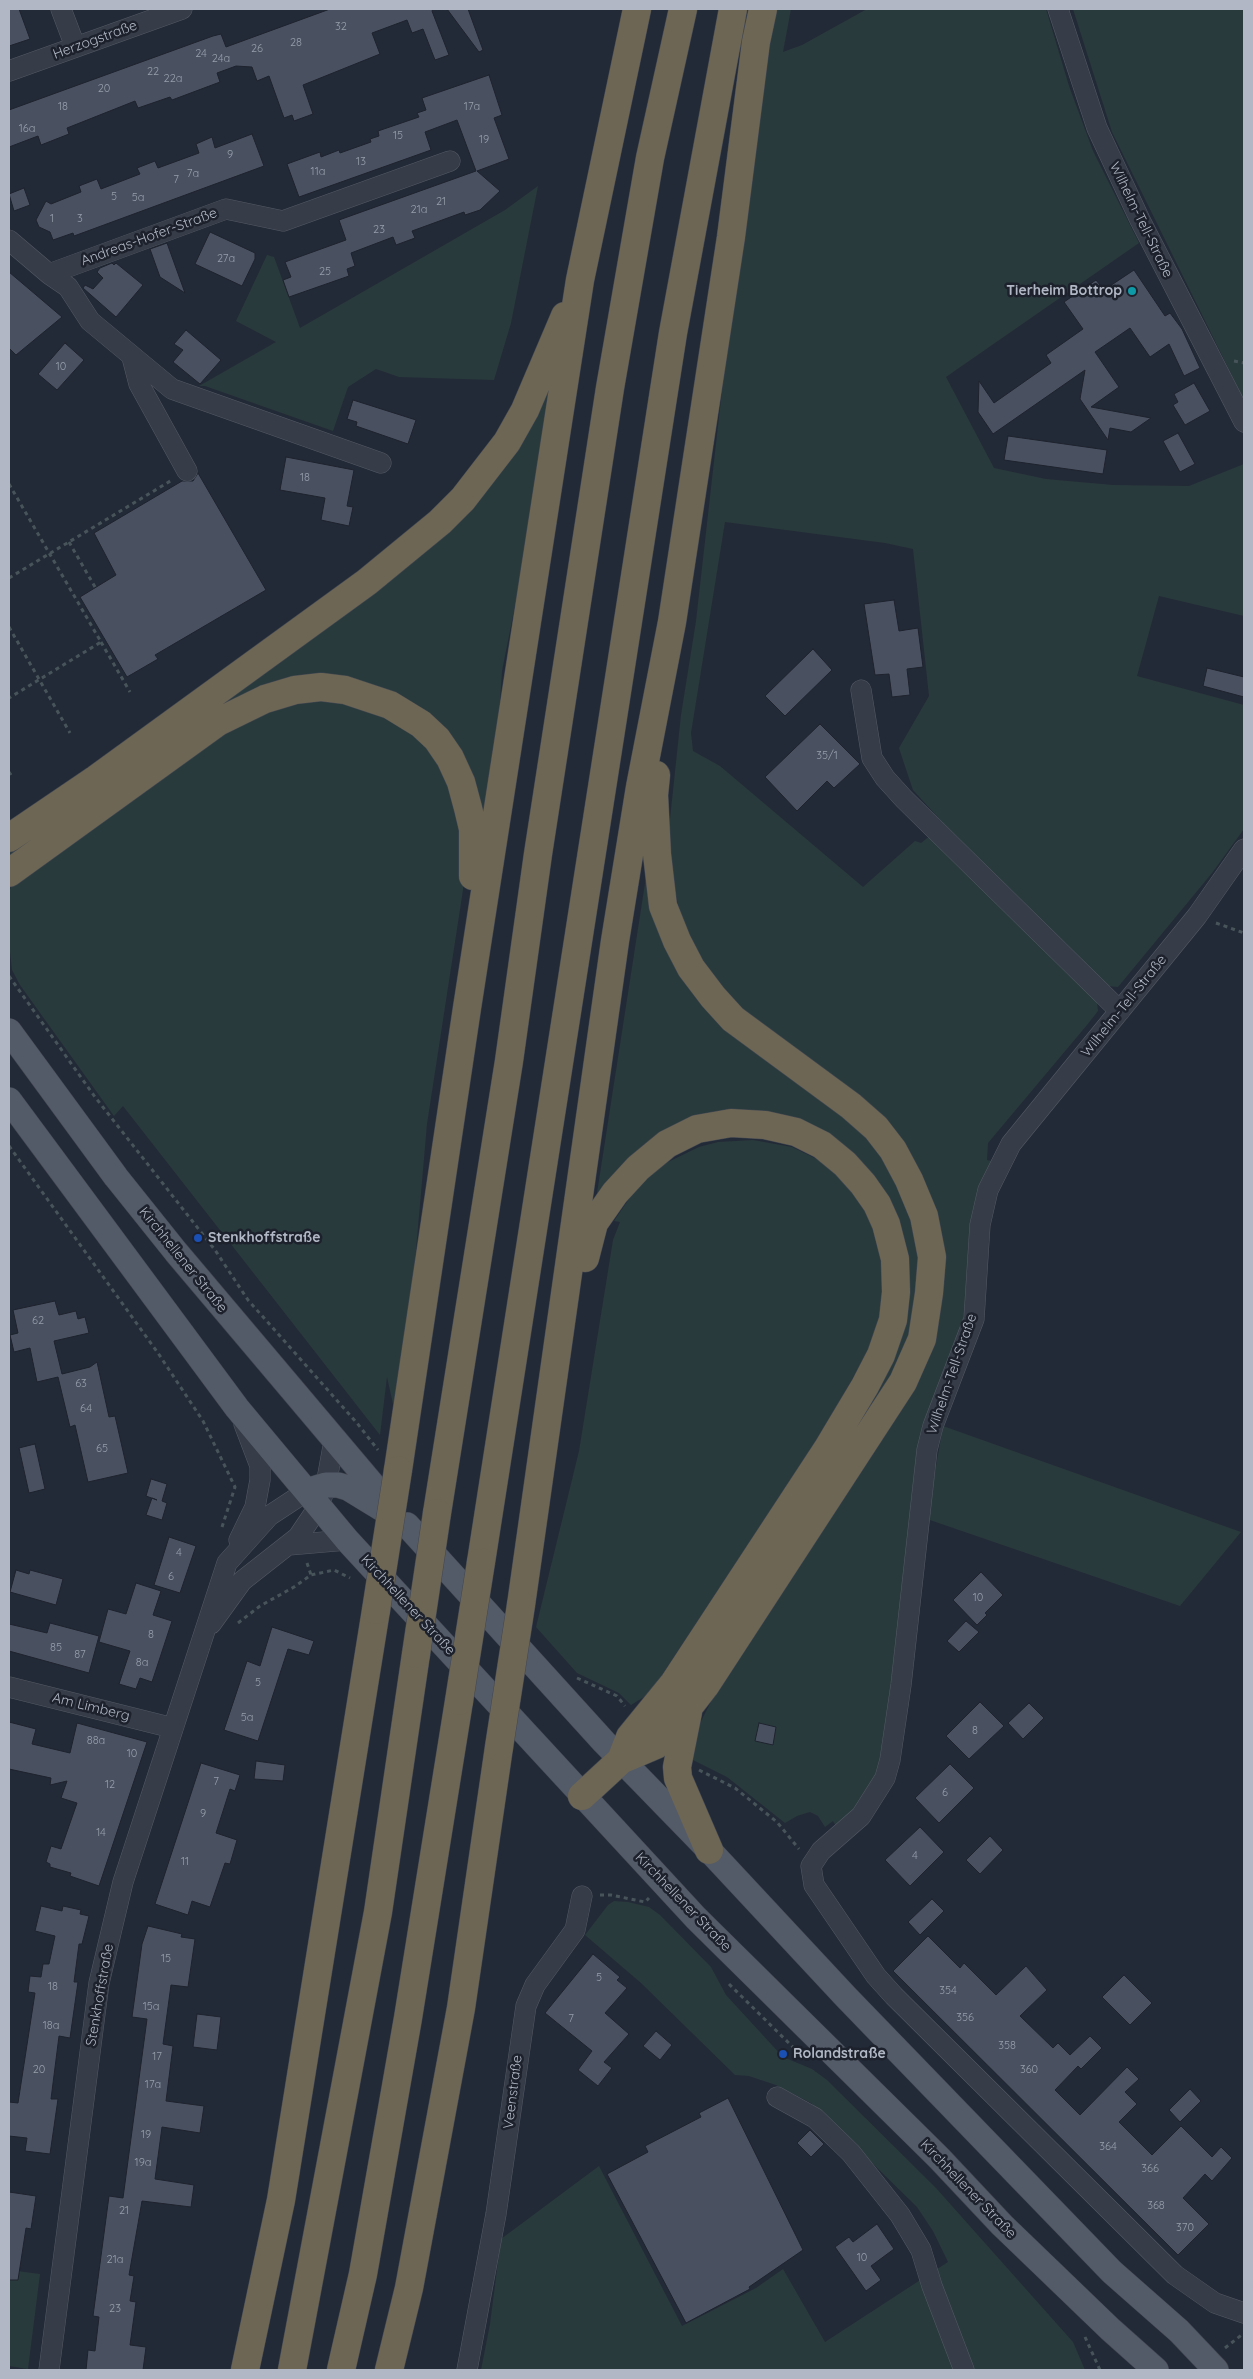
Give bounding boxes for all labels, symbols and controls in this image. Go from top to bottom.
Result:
street label: Herzogstraße [51,17,139,63]
house number: 32 [335,20,347,34]
house number: 28 [290,36,302,50]
house number: 26 [251,42,263,56]
house number: 24 [195,47,207,61]
house number: 24a [212,52,230,66]
house number: 22 [147,65,159,79]
house number: 22a [164,72,182,86]
house number: 20 [98,82,110,96]
house number: 18 [58,100,68,114]
house number: 17a [464,100,480,114]
house number: 16a [19,122,35,136]
house number: 15 [393,129,403,143]
house number: 19 [479,133,489,147]
house number: 9 [227,148,233,162]
house number: 13 [356,155,366,169]
street label: Wilhelm-Tell-Straße [1106,160,1176,280]
house number: 11a [311,165,325,179]
house number: 7a [187,167,199,181]
house number: 7 [173,173,179,187]
house number: 5 [111,190,117,204]
house number: 5a [132,191,144,205]
house number: 21 [436,195,446,209]
house number: 21a [411,203,427,217]
street label: Andreas-Hofer-Straße [79,205,219,269]
house number: 1 [50,212,54,226]
house number: 3 [77,212,83,226]
house number: 23 [373,223,385,237]
house number: 27a [217,252,235,266]
house number: 25 [319,265,331,279]
place label: Tierheim Bottrop [1006,283,1122,299]
marker: Tierheim Bottrop [1126,285,1138,297]
house number: 10 [56,360,66,374]
house number: 18 [300,471,310,485]
house number: 35/1 [816,749,838,763]
street label: Wilhelm-Tell-Straße [1078,952,1170,1060]
street label: Kirchhellener Straße [135,1204,231,1316]
place label: Stenkhoffstraße [208,1230,320,1246]
marker: Stenkhoffstraße [192,1232,204,1244]
street label: Wilhelm-Tell-Straße [923,1312,981,1436]
house number: 62 [32,1314,44,1328]
house number: 63 [75,1377,87,1391]
house number: 64 [80,1402,92,1416]
house number: 65 [96,1442,108,1456]
house number: 4 [176,1546,182,1560]
street label: Kirchhellener Straße [357,1551,459,1659]
house number: 6 [168,1570,174,1584]
house number: 10 [973,1591,983,1605]
house number: 8 [148,1628,154,1642]
house number: 85 [50,1641,62,1655]
house number: 87 [74,1648,86,1662]
house number: 8a [136,1656,148,1670]
house number: 5 [255,1676,261,1690]
street label: Am Limberg [51,1689,131,1725]
house number: 5a [241,1711,253,1725]
house number: 8 [972,1724,978,1738]
house number: 88a [87,1734,105,1748]
house number: 10 [127,1747,137,1761]
house number: 7 [213,1775,219,1789]
house number: 12 [105,1778,115,1792]
house number: 6 [942,1786,948,1800]
house number: 9 [200,1807,206,1821]
house number: 14 [96,1826,106,1840]
street label: Kirchhellener Straße [632,1849,734,1955]
house number: 4 [912,1849,918,1863]
house number: 11 [181,1855,189,1869]
street label: Stenkhoffstraße [83,1942,117,2048]
house number: 15 [161,1952,171,1966]
house number: 5 [596,1971,602,1985]
house number: 18 [48,1980,58,1994]
house number: 354 [939,1984,957,1998]
house number: 15a [143,2000,159,2014]
house number: 356 [956,2011,974,2025]
house number: 7 [568,2012,574,2026]
house number: 18a [43,2019,59,2033]
house number: 358 [998,2039,1016,2053]
place label: Rolandstraße [793,2046,886,2062]
marker: Rolandstraße [777,2048,789,2060]
house number: 17 [152,2050,162,2064]
street label: Veenstraße [500,2054,526,2130]
house number: 20 [33,2063,45,2077]
house number: 360 [1020,2063,1038,2077]
house number: 17a [145,2078,161,2092]
house number: 19 [141,2128,151,2142]
street label: Kirchhellener Straße [917,2136,1019,2242]
house number: 364 [1099,2140,1117,2154]
house number: 19a [135,2156,151,2170]
house number: 366 [1141,2162,1159,2176]
house number: 368 [1147,2199,1165,2213]
house number: 21 [119,2204,129,2218]
house number: 370 [1176,2221,1194,2235]
house number: 10 [857,2251,867,2265]
house number: 21a [107,2253,123,2267]
house number: 23 [109,2302,121,2316]

